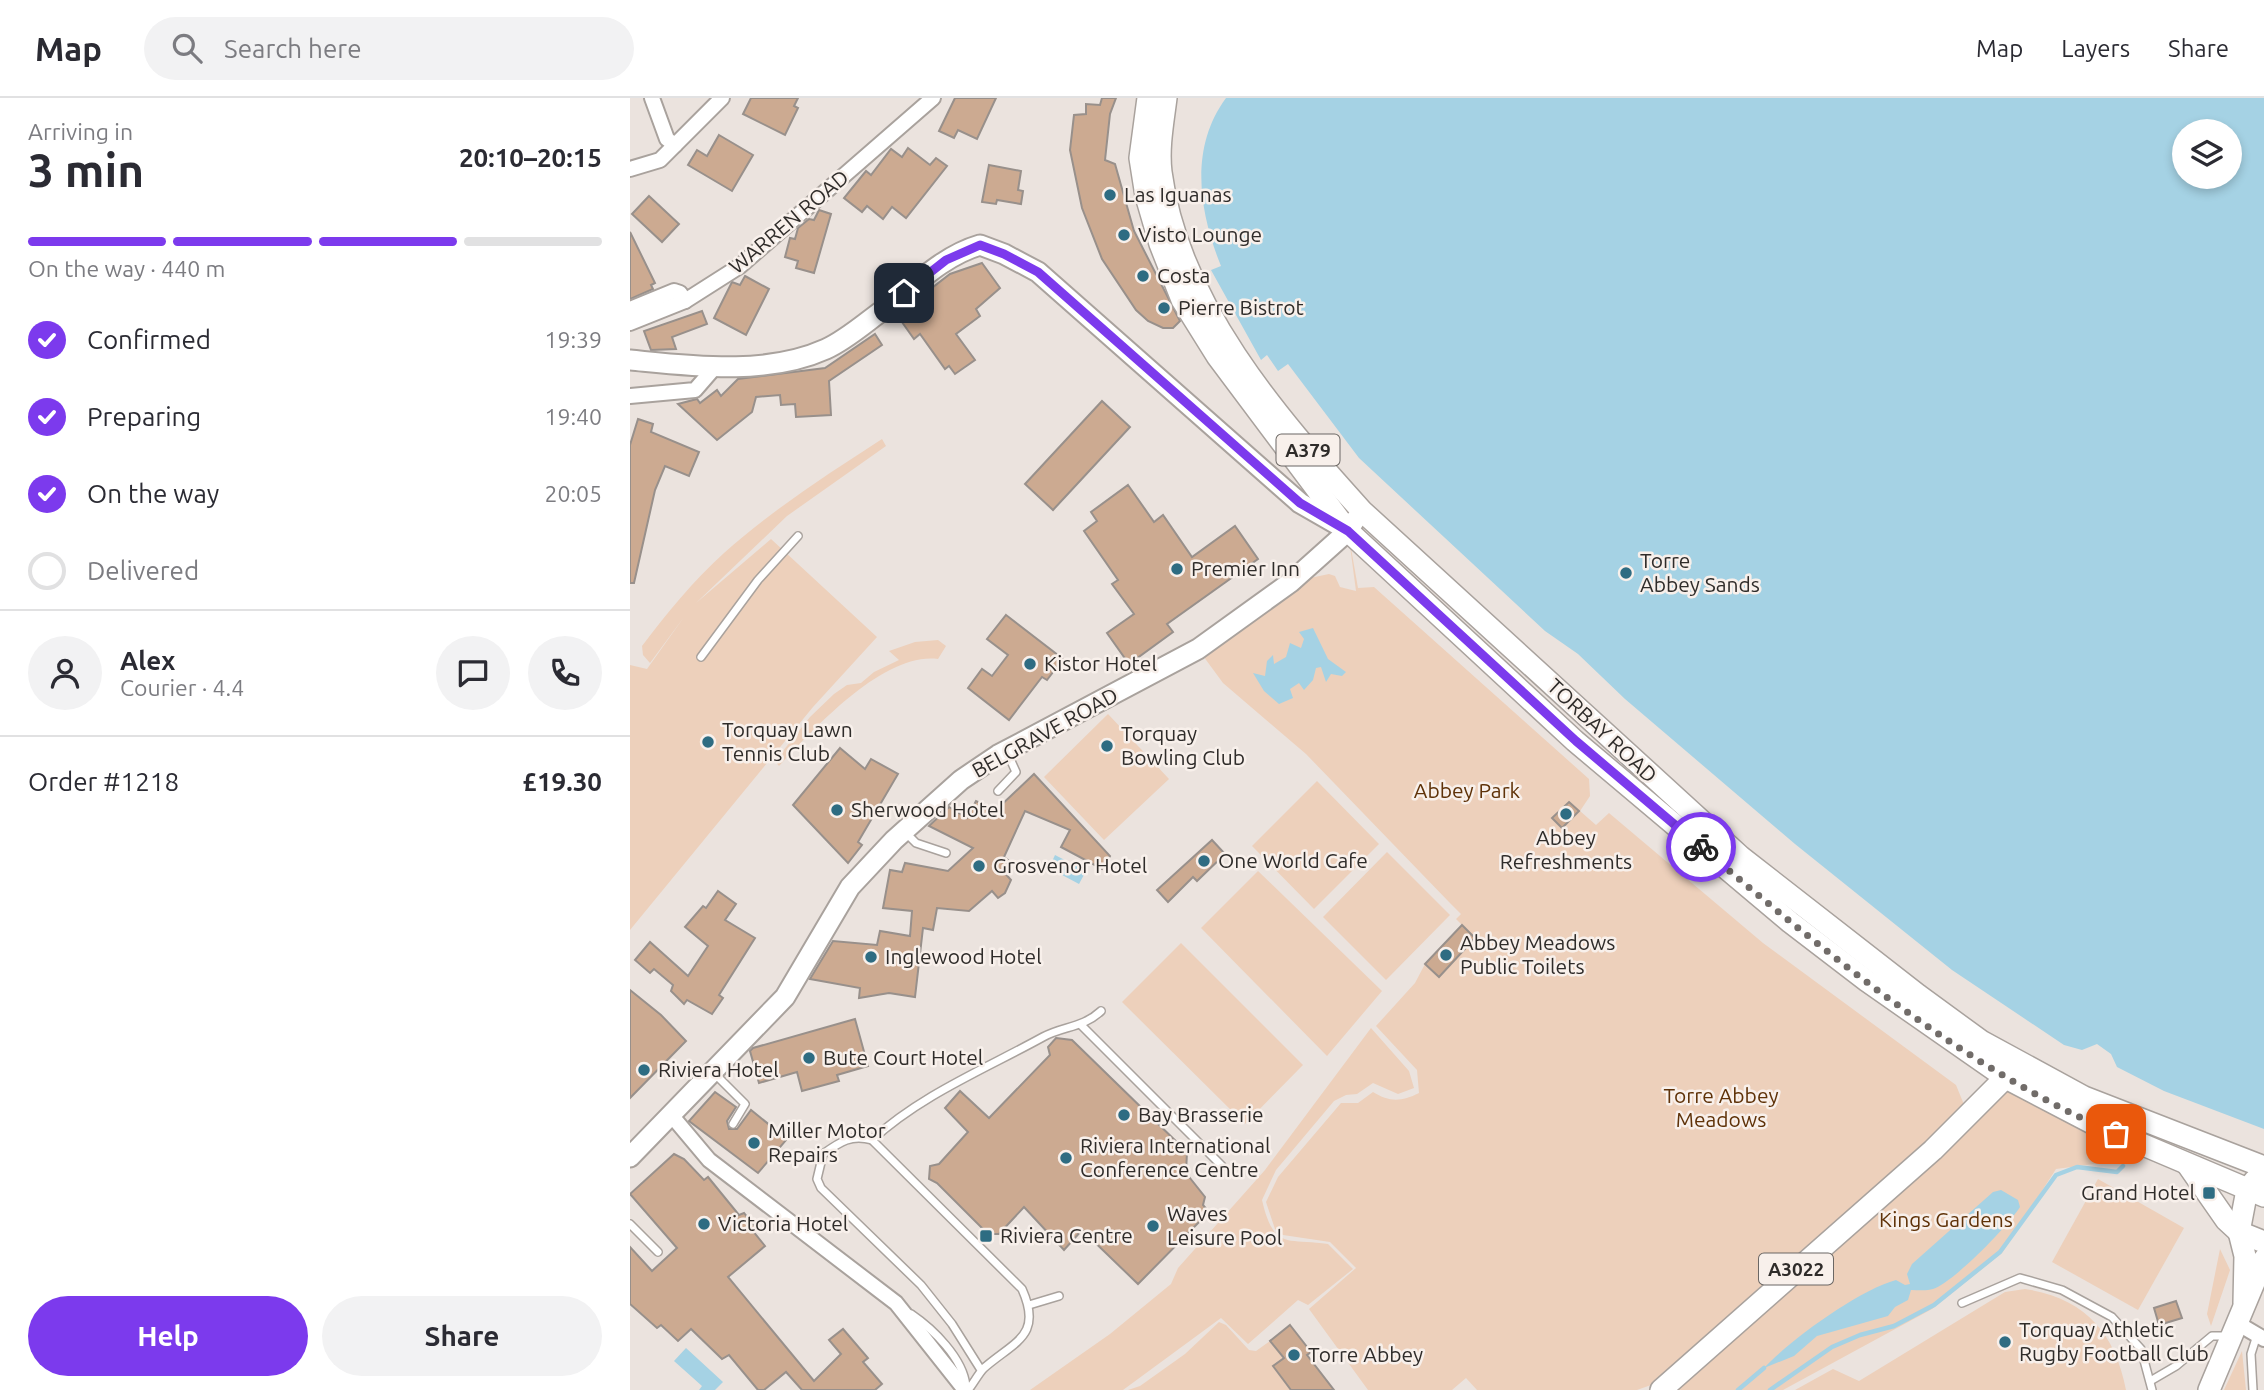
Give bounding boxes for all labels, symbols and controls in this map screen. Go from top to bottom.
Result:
search box [144,17,634,80]
icon: search [168,29,206,67]
text: Map [35,30,102,67]
text: Search here [224,34,362,63]
text: Map [1976,35,2023,62]
text: Layers [2061,35,2130,62]
text: Share [2168,35,2229,62]
text: Arriving in [28,119,133,144]
map controls [2172,119,2242,189]
button: layers [2172,119,2242,189]
text: 20:10–20:15 [459,143,602,172]
text: 3 min [28,144,144,196]
street label: WARREN ROAD [724,164,853,278]
place label: Las Iguanas [1124,182,1232,206]
marker: Las Iguanas [1102,187,1118,203]
place label: Visto Lounge [1138,222,1262,246]
marker: Visto Lounge [1116,227,1132,243]
text: On the way · 440 m [28,256,225,281]
pin [874,263,934,323]
place label: Costa [1157,263,1210,287]
marker: Costa [1135,268,1151,284]
icon: home [885,274,923,312]
place label: Pierre Bistrot [1178,295,1304,319]
marker: Pierre Bistrot [1156,300,1172,316]
icon: check [28,321,66,359]
text: Confirmed [87,325,211,354]
text: 19:39 [544,327,602,352]
icon: check [28,398,66,436]
text: Preparing [87,402,201,431]
text: 19:40 [544,404,602,429]
road number: A379 [1276,434,1340,466]
icon: check [28,475,66,513]
text: On the way [87,479,219,508]
text: 20:05 [544,481,602,506]
place label: Torre Abbey Sands [1640,548,1760,596]
text: Delivered [87,556,199,585]
place label: Premier Inn [1191,556,1300,580]
marker: Premier Inn [1169,561,1185,577]
marker: Torre Abbey Sands [1618,565,1634,581]
button: person [28,636,102,710]
button: chat [436,636,510,710]
button: phone [528,636,602,710]
text: Alex [120,646,175,675]
place label: Kistor Hotel [1044,651,1157,675]
marker: Kistor Hotel [1022,656,1038,672]
street label: TORBAY ROAD [1543,673,1662,787]
text: Courier · 4.4 [120,675,244,700]
street label: BELGRAVE ROAD [967,682,1122,782]
place label: Torquay Lawn Tennis Club [722,717,853,765]
place label: Torquay Bowling Club [1121,721,1245,769]
marker: Torquay Lawn Tennis Club [700,734,716,750]
marker: Torquay Bowling Club [1099,738,1115,754]
text: Order #1218 [28,767,179,796]
text: £19.30 [522,767,602,796]
park label: Abbey Park [1414,778,1521,802]
place label: Sherwood Hotel [851,797,1004,821]
marker: Sherwood Hotel [829,802,845,818]
marker: Abbey Refreshments [1558,806,1574,822]
courier [1666,812,1736,882]
place label: Abbey Refreshments [1500,825,1632,873]
icon: bike [1682,828,1720,866]
place label: One World Cafe [1218,848,1368,872]
place label: Grosvenor Hotel [993,853,1147,877]
marker: One World Cafe [1196,853,1212,869]
marker: Grosvenor Hotel [971,858,987,874]
place label: Abbey Meadows Public Toilets [1460,930,1615,978]
place label: Inglewood Hotel [885,944,1042,968]
marker: Abbey Meadows Public Toilets [1438,947,1454,963]
marker: Inglewood Hotel [863,949,879,965]
place label: Bute Court Hotel [823,1045,983,1069]
marker: Bute Court Hotel [801,1050,817,1066]
place label: Riviera Hotel [658,1057,779,1081]
marker: Riviera Hotel [636,1062,652,1078]
park label: Torre Abbey Meadows [1663,1083,1779,1131]
place label: Bay Brasserie [1138,1102,1264,1126]
pin [2086,1104,2146,1164]
marker: Bay Brasserie [1116,1107,1132,1123]
icon: bag [2097,1115,2135,1153]
place label: Miller Motor Repairs [768,1118,886,1166]
place label: Riviera International Conference Centre [1080,1133,1271,1181]
marker: Miller Motor Repairs [746,1135,762,1151]
marker: Riviera International Conference Centre [1058,1150,1074,1166]
place label: Grand Hotel [2081,1180,2195,1204]
marker: Grand Hotel [2201,1185,2217,1201]
place label: Waves Leisure Pool [1167,1201,1282,1249]
park label: Kings Gardens [1879,1207,2013,1231]
place label: Victoria Hotel [718,1211,848,1235]
marker: Victoria Hotel [696,1216,712,1232]
marker: Waves Leisure Pool [1145,1218,1161,1234]
place label: Riviera Centre [1000,1223,1133,1247]
marker: Riviera Centre [978,1228,994,1244]
road number: A3022 [1759,1254,1833,1284]
button: Help [28,1296,308,1376]
button: Share [322,1296,602,1376]
place label: Torquay Athletic Rugby Football Club [2019,1317,2209,1365]
marker: Torquay Athletic Rugby Football Club [1997,1334,2013,1350]
place label: Torre Abbey [1308,1342,1423,1366]
marker: Torre Abbey [1286,1347,1302,1363]

